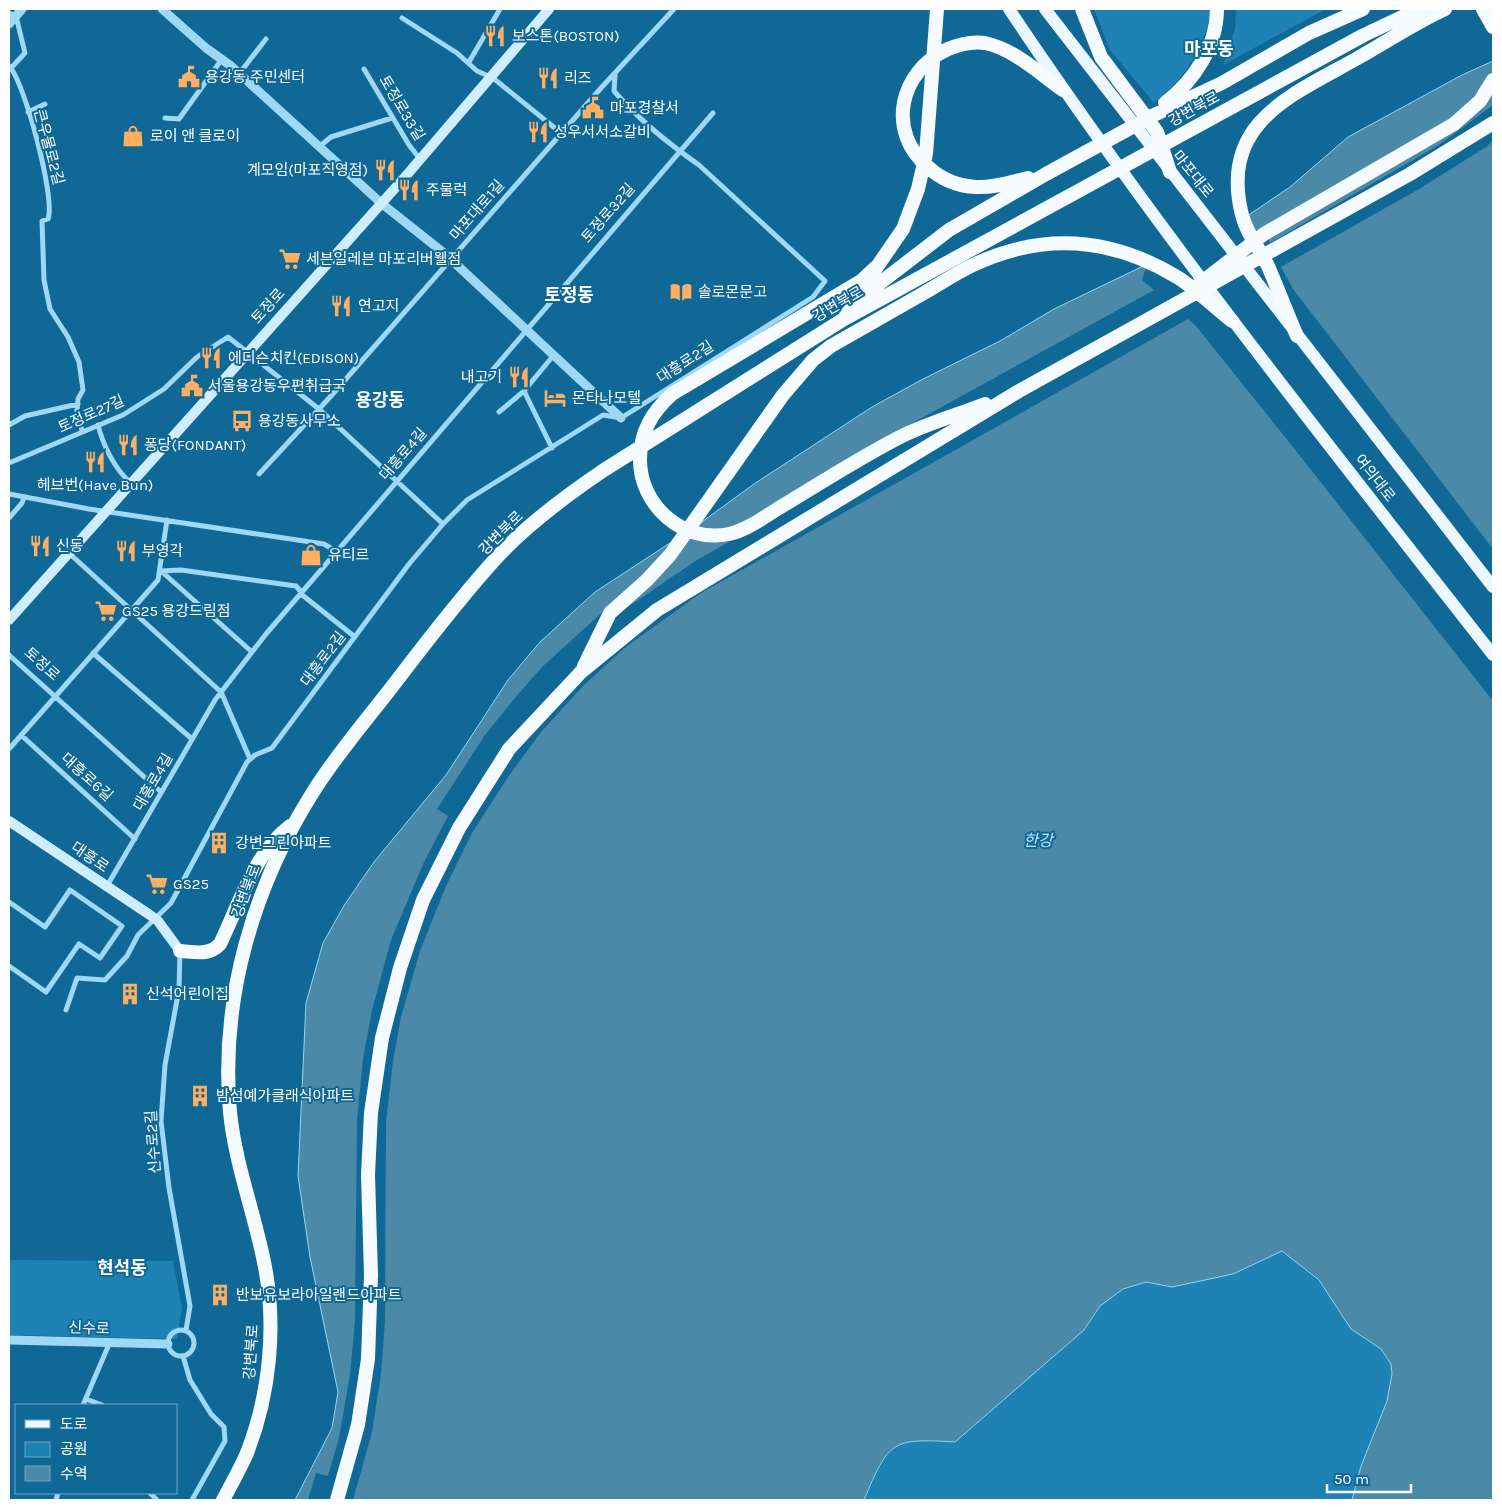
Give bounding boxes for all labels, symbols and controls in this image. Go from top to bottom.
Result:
restaurant icon: 보스톤(BOSTON) [482,23,508,49]
place label: 보스톤(BOSTON) [512,27,620,45]
district label: 마포동 [1184,38,1234,60]
public building icon: 용강동 주민센터 [176,64,202,90]
restaurant icon: 리즈 [535,65,561,91]
place label: 용강동 주민센터 [205,68,305,86]
place label: 리즈 [564,69,592,87]
street label: 토정로33길 [376,72,428,144]
street label: 강변북로 [1165,88,1223,130]
public building icon: 마포경찰서 [580,95,606,121]
place label: 마포경찰서 [610,99,679,117]
street label: 큰우물로2길 [30,107,68,187]
restaurant icon: 성우서서소갈비 [525,119,551,145]
shop icon: 로이 앤 클로이 [120,123,146,149]
place label: 성우서서소갈비 [554,123,651,141]
place label: 로이 앤 클로이 [150,127,240,145]
street label: 마포대로 [1169,147,1217,201]
restaurant icon: 계모임(마포직영점) [372,157,398,183]
place label: 계모임(마포직영점) [247,161,368,179]
street label: 마포대로1길 [446,176,508,244]
restaurant icon: 주물럭 [396,177,422,203]
street label: 토정로32길 [577,180,639,246]
place label: 주물럭 [426,181,467,199]
supermarket icon: 세븐일레븐 마포리버웰점 [277,246,303,272]
place label: 세븐일레븐 마포리버웰점 [306,250,461,268]
library icon: 솔로몬문고 [668,279,694,305]
street label: 강변북로 [810,282,866,326]
place label: 솔로몬문고 [698,283,767,301]
district label: 토정동 [544,284,594,306]
street label: 토정로 [247,285,289,327]
restaurant icon: 연고지 [328,293,354,319]
place label: 연고지 [358,297,399,315]
street label: 대흥로2길 [653,337,717,387]
restaurant icon: 에디슨치킨(EDISON) [198,345,224,371]
place label: 에디슨치킨(EDISON) [228,349,359,367]
restaurant icon: 내고기 [506,364,532,390]
place label: 내고기 [461,368,502,386]
public building icon: 서울용강동우편취급국 [179,373,205,399]
place label: 서울용강동우편취급국 [208,377,346,395]
hotel icon: 몬타나모텔 [542,385,568,411]
district label: 용강동 [355,389,405,411]
place label: 몬타나모텔 [572,389,641,407]
street label: 토정로27길 [55,391,127,437]
bus stop icon: 용강동사무소 [229,408,255,434]
place label: 용강동사무소 [258,412,341,430]
street label: 대흥로4길 [375,424,431,484]
restaurant icon: 퐁당(FONDANT) [115,432,141,458]
place label: 퐁당(FONDANT) [144,436,246,454]
restaurant icon: 헤브번(Have Bun) [82,449,108,475]
street label: 여의대로 [1351,451,1399,505]
place label: 헤브번(Have Bun) [37,476,153,494]
street label: 강변북로 [475,507,527,559]
restaurant icon: 신동 [27,533,53,559]
place label: 신동 [56,537,84,555]
restaurant icon: 부영각 [113,538,139,564]
place label: 부영각 [142,542,184,560]
shop icon: 유티르 [298,542,324,568]
place label: 유티르 [328,546,370,564]
supermarket icon: GS25 용강드림점 [93,598,119,624]
place label: GS25 용강드림점 [122,602,230,620]
street label: 대흥로2길 [297,628,349,690]
street label: 토정로 [21,643,63,685]
street label: 대흥로6길 [57,749,117,805]
street label: 대흥로4길 [129,750,177,814]
building icon: 강변그린아파트 [206,830,232,856]
water label: 한강 [1023,831,1055,850]
place label: 강변그린아파트 [235,834,332,852]
street label: 대흥로 [68,838,112,876]
street label: 강변북로 [228,862,264,920]
supermarket icon: GS25 [144,871,170,897]
place label: GS25 [173,875,209,893]
building icon: 신석어린이집 [117,981,143,1007]
place label: 신석어린이집 [146,985,229,1003]
building icon: 밤섬예가클래식아파트 [187,1083,213,1109]
place label: 밤섬예가클래식아파트 [216,1087,354,1105]
street label: 신수로2길 [142,1109,164,1175]
district label: 현석동 [97,1257,147,1279]
building icon: 반보유보라아일랜드아파트 [207,1282,233,1308]
place label: 반보유보라아일랜드아파트 [236,1286,402,1304]
street label: 신수로 [68,1318,110,1338]
street label: 강변북로 [240,1324,262,1380]
legend [15,1404,178,1494]
text: 도로 [60,1415,88,1433]
text: 공원 [60,1440,88,1458]
scale bar [1327,1462,1411,1494]
text: 수역 [60,1465,88,1483]
text: 50 m [1334,1470,1369,1488]

